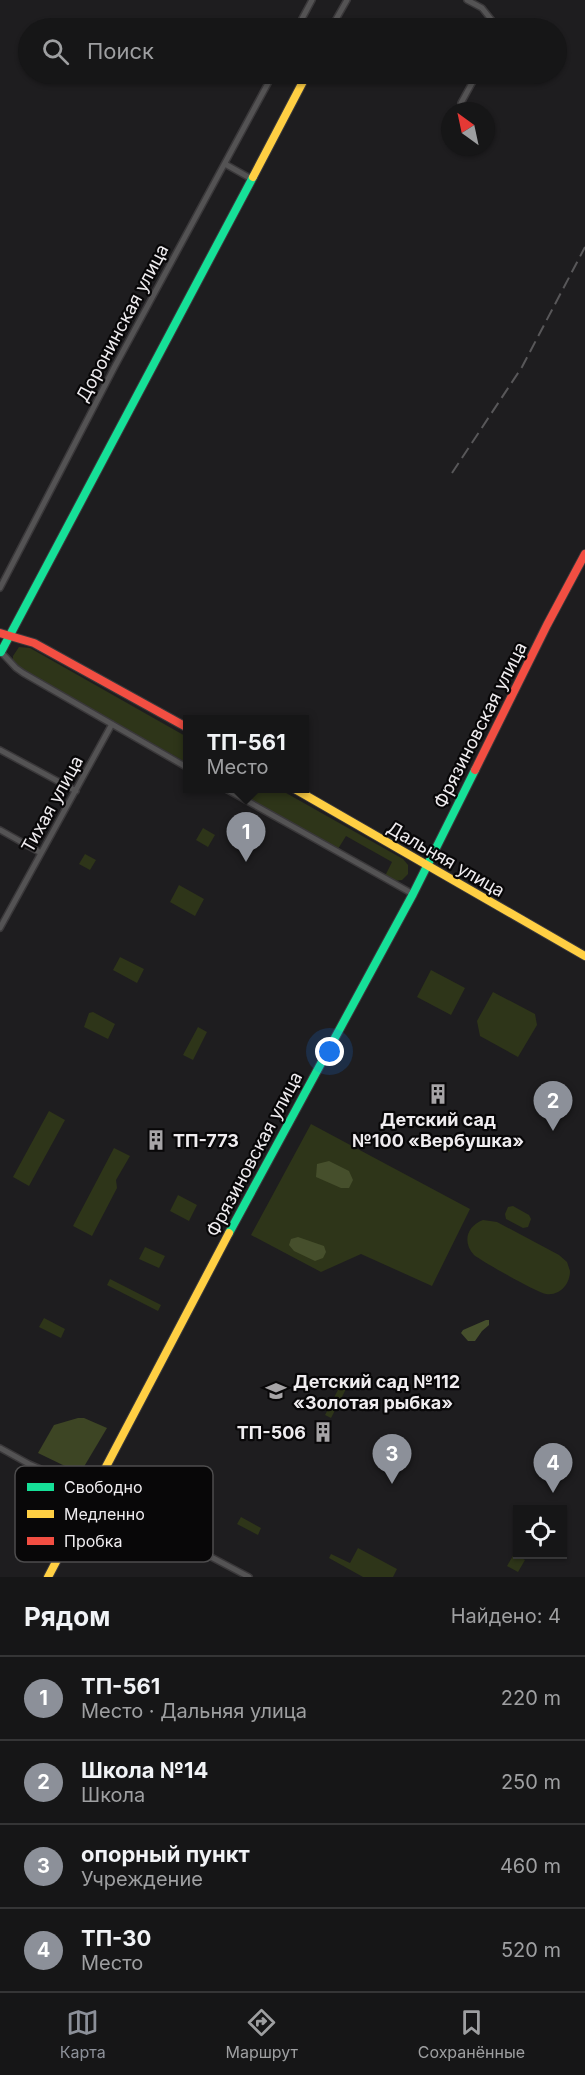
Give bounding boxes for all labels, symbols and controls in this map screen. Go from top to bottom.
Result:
search box [18,18,567,84]
icon: search [39,35,72,68]
text: Поиск [87,38,154,64]
north arrow [441,102,495,156]
street label: Доронинская улица [72,241,172,405]
street label: Фрязиновская улица [429,639,531,811]
popup [183,715,309,793]
text: ТП-561 [206,729,286,755]
street label: Тихая улица [17,752,87,856]
text: Место [206,755,269,779]
pin: 1 [226,812,266,862]
street label: Дальняя улица [384,817,508,901]
your location [315,1037,344,1066]
street label: Фрязиновская улица [202,1068,306,1240]
building icon: Детский сад №100 «Вербушка» [426,1082,450,1106]
pin: 2 [534,1082,572,1131]
place label: Детский сад №100 «Вербушка» [352,1109,524,1151]
building icon: ТП-773 [144,1128,168,1152]
place label: ТП-773 [173,1130,239,1151]
place label: Детский сад №112 «Золотая рыбка» [293,1371,460,1413]
school or university icon: Детский сад №112 «Золотая рыбка» [264,1379,288,1403]
building icon: ТП-506 [311,1420,335,1444]
place label: ТП-506 [237,1422,306,1443]
pin: 3 [372,1434,412,1484]
pin: 4 [534,1444,572,1493]
legend [15,1466,213,1562]
text: Свободно [64,1477,143,1497]
text: Медленно [64,1504,145,1524]
map controls [513,1505,567,1559]
button: locate [513,1505,567,1559]
text: Пробка [64,1531,122,1551]
text: Рядом [24,1601,110,1632]
text: Найдено: 4 [451,1604,561,1628]
text: ТП-561 [81,1673,160,1699]
text: 1 [39,1686,48,1710]
text: 220 m [501,1686,561,1710]
text: Место · Дальняя улица [81,1699,307,1723]
text: Школа №14 [81,1757,208,1783]
text: 2 [37,1770,50,1794]
text: 250 m [501,1770,561,1794]
text: Школа [81,1783,145,1807]
text: опорный пункт [81,1841,250,1867]
text: 3 [37,1854,50,1878]
text: 460 m [500,1854,561,1878]
text: Учреждение [81,1867,203,1891]
text: ТП-30 [81,1925,151,1951]
text: 4 [37,1938,50,1962]
text: 520 m [501,1938,561,1962]
text: Место [81,1951,143,1975]
tab: Карта [60,2006,106,2062]
tab: Маршрут [225,2006,298,2062]
tab: Сохранённые [418,2006,525,2062]

